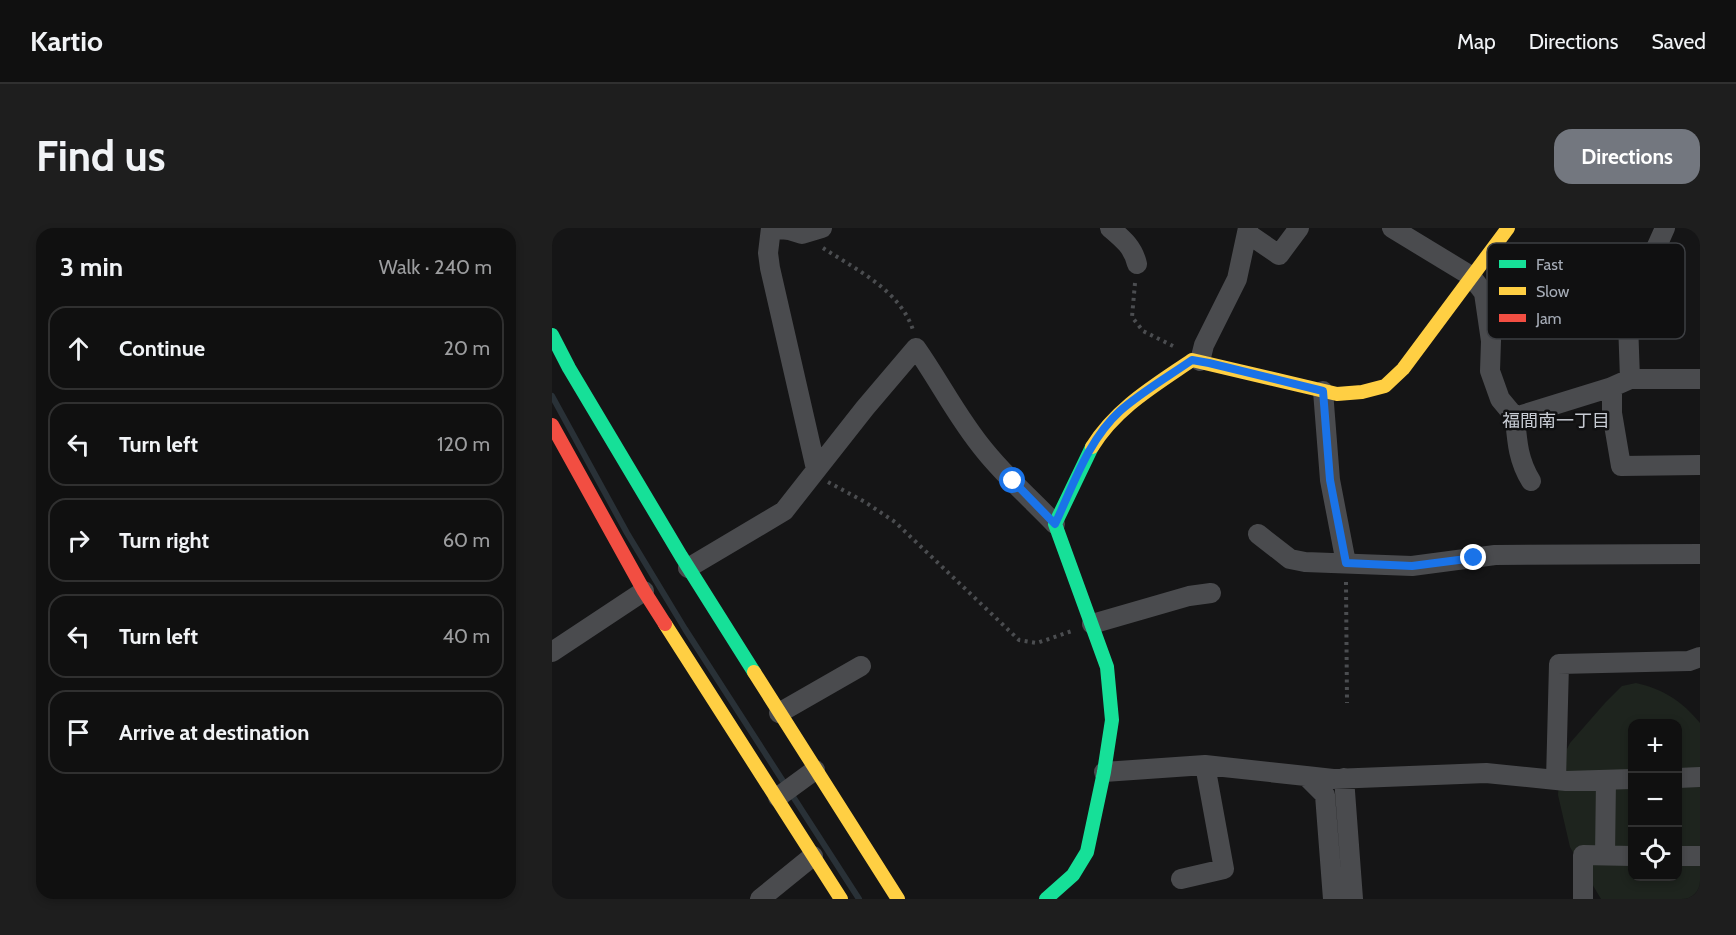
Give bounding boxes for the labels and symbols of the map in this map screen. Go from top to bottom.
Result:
legend [1487,243,1685,339]
text: Fast [1536,255,1564,274]
text: Slow [1536,282,1570,301]
text: Jam [1535,309,1562,328]
district label: 福間南一丁目 [1502,410,1610,432]
route start [999,467,1025,493]
route end [1460,544,1486,570]

